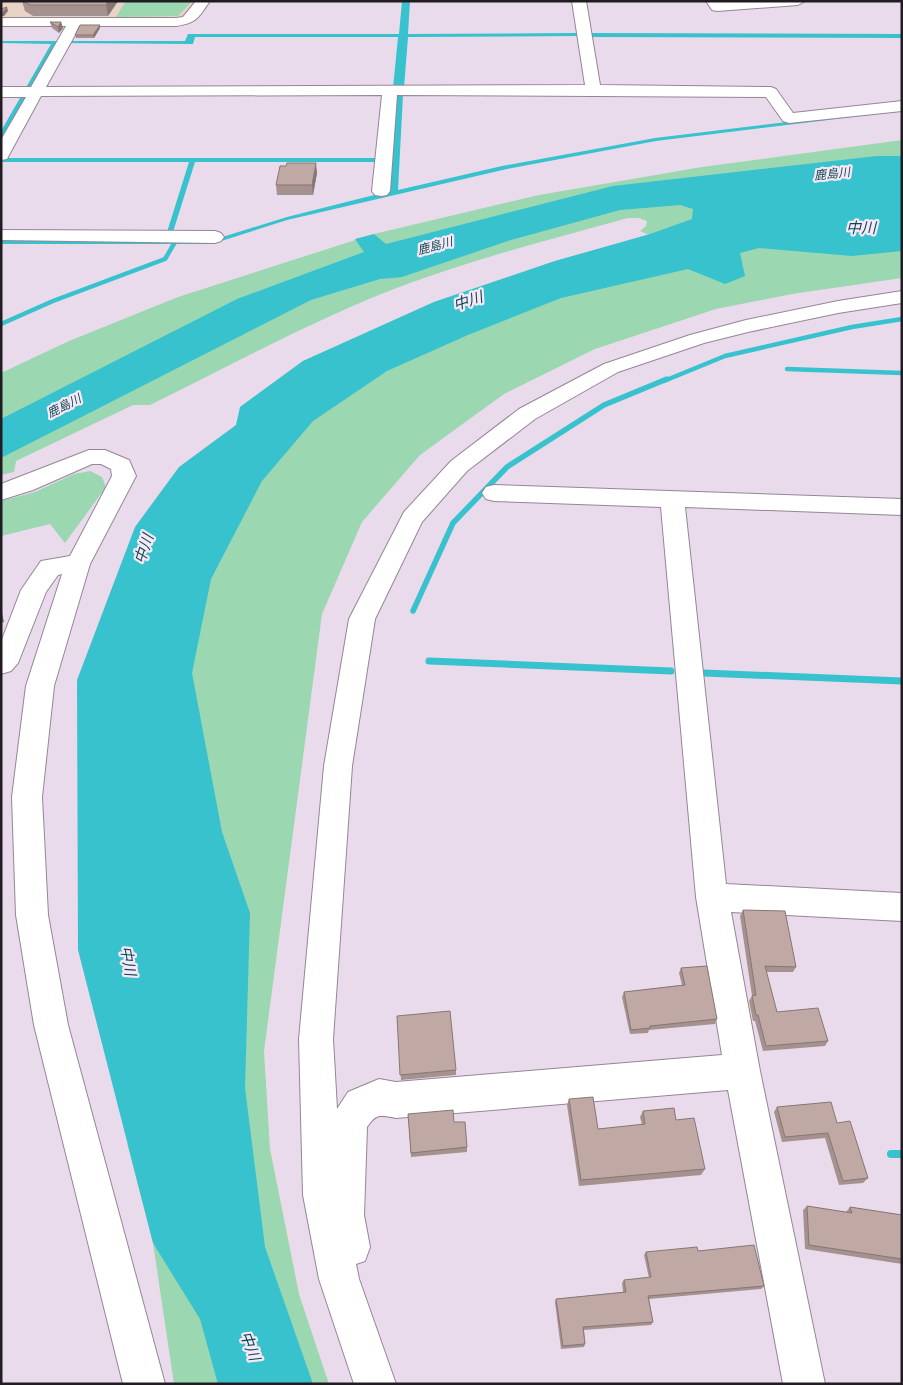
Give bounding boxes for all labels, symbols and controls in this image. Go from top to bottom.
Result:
water label: 鹿島川 [813,165,853,183]
water label: 中川 [846,220,878,236]
water label: 鹿島川 [416,234,456,257]
water label: 中川 [451,288,487,313]
water label: 鹿島川 [45,391,85,420]
water label: 中川 [132,530,157,566]
water label: 中川 [118,945,139,979]
water label: 中川 [237,1329,264,1365]

